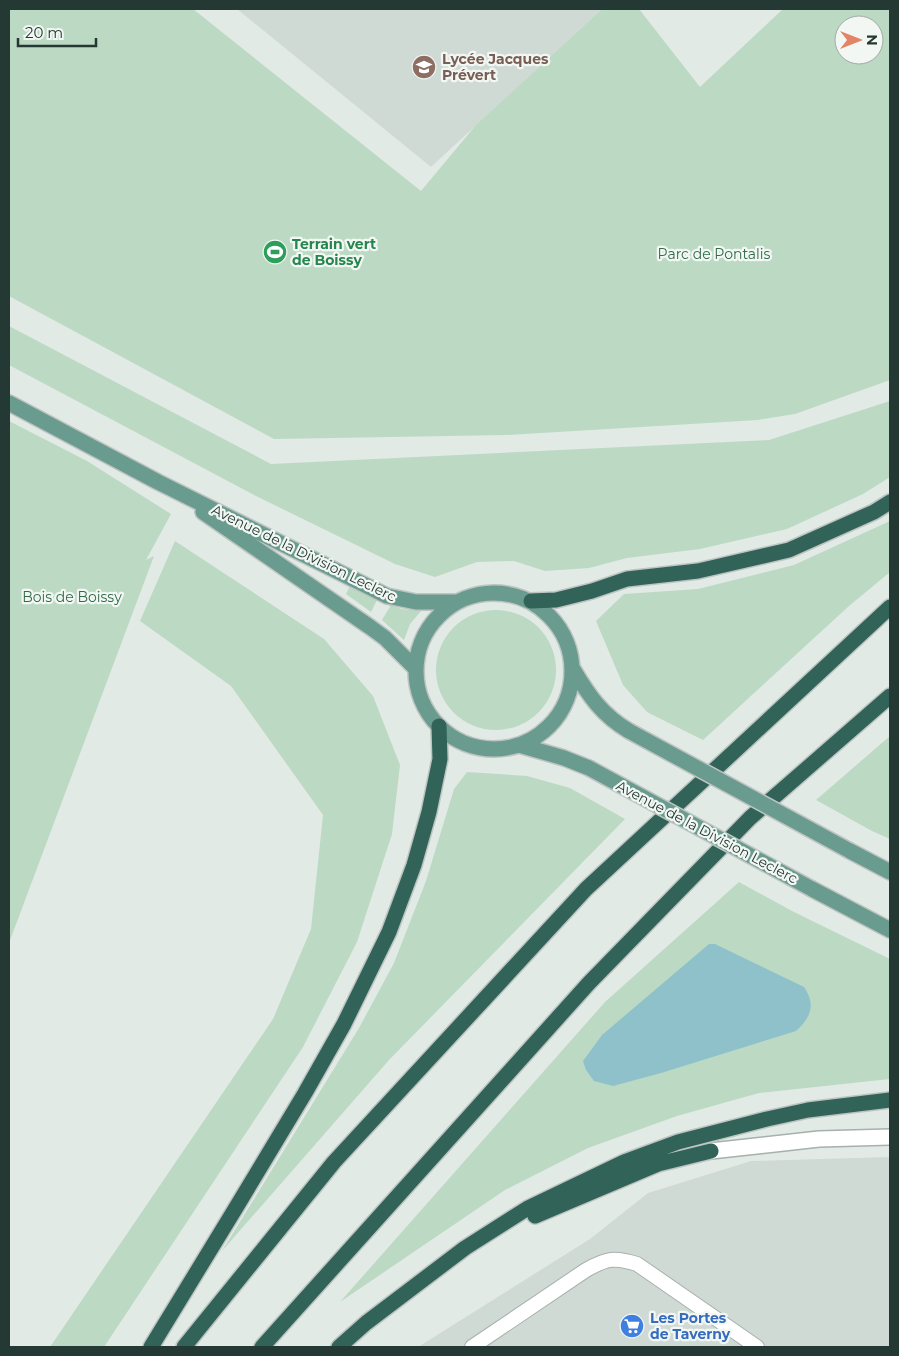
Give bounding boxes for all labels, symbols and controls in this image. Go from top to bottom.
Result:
scale bar [18,15,95,47]
north arrow [834,15,884,65]
text: 20 m [25,23,63,42]
text: N [863,34,881,46]
place label: Lycée Jacques Prévert [442,50,549,84]
school or university icon: Lycée Jacques Prévert [411,54,437,80]
place label: Terrain vert de Boissy [292,235,376,269]
sports icon: Terrain vert de Boissy [262,239,288,265]
park label: Parc de Pontalis [658,245,771,263]
street label: Avenue de la Division Leclerc [209,500,399,606]
park label: Bois de Boissy [22,588,122,606]
street label: Avenue de la Division Leclerc [613,776,801,888]
place label: Les Portes de Taverny [650,1309,731,1343]
supermarket icon: Les Portes de Taverny [619,1313,645,1339]

